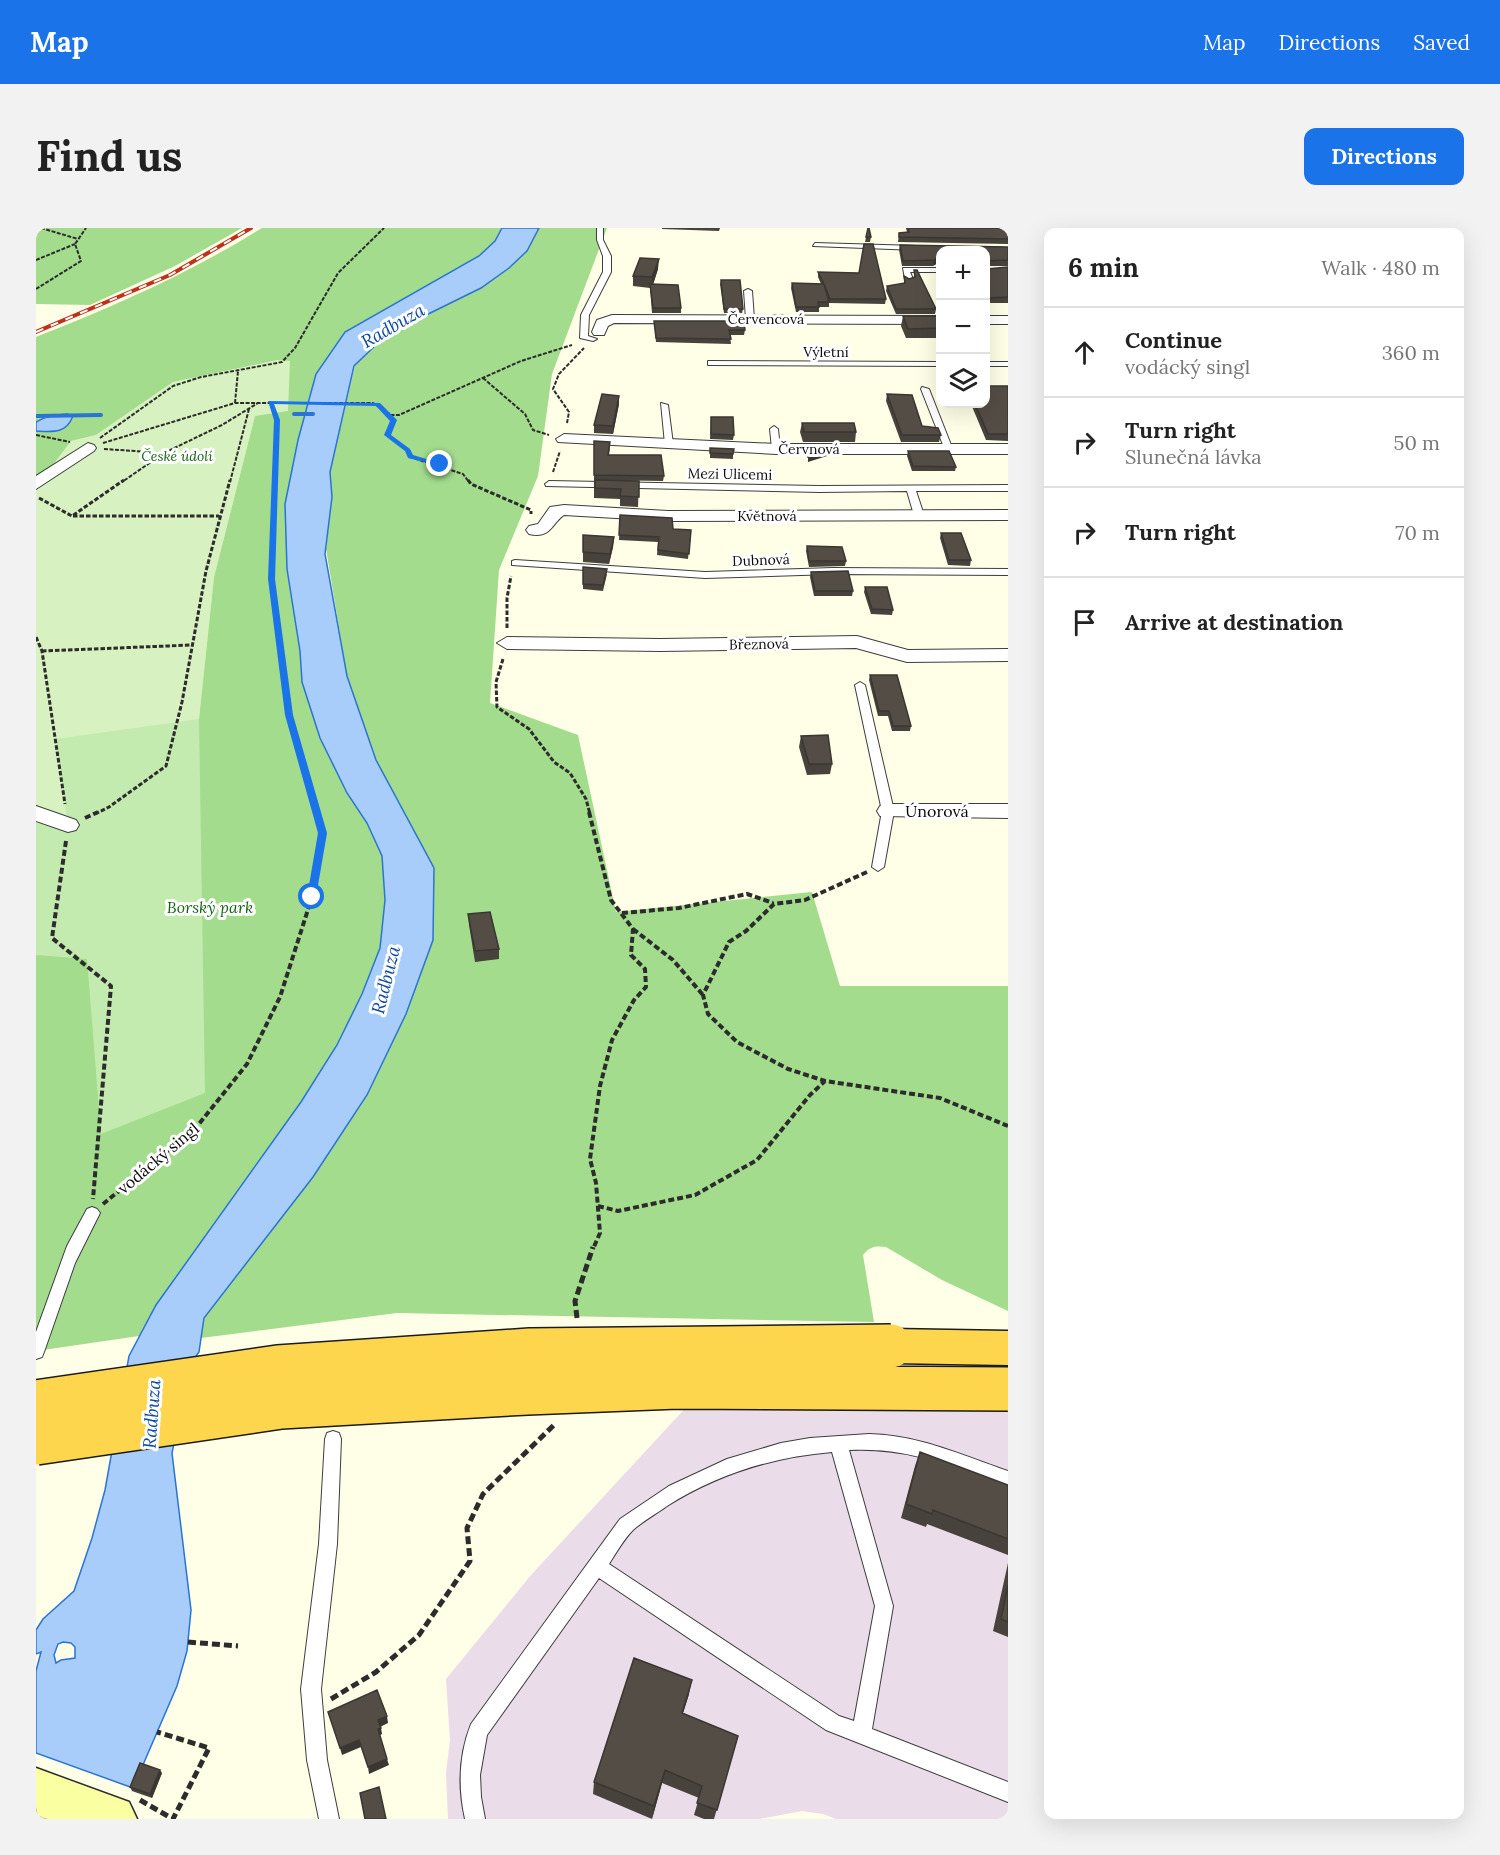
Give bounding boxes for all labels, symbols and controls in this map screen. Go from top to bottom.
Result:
text: Map [30,24,89,60]
text: Map [1203,29,1246,56]
text: Directions [1279,29,1380,56]
text: Saved [1413,29,1470,56]
button: Directions [1304,128,1464,185]
text: Find us [36,129,182,183]
map controls [936,246,990,408]
button: + [936,246,990,300]
text: 6 min [1068,251,1139,284]
text: Walk · 480 m [1321,255,1440,280]
water label: Radbuza [357,298,429,353]
button: − [936,300,990,354]
street label: Červencová [728,310,804,328]
text: Continue [1125,326,1222,354]
icon: ahead [1068,336,1101,369]
text: 360 m [1382,340,1440,365]
street label: Výletní [802,343,849,361]
button: layers [936,354,990,408]
text: vodácký singl [1125,354,1250,379]
text: Turn right [1125,416,1236,444]
icon: right [1068,426,1101,459]
text: 50 m [1394,430,1440,455]
street label: Červnová [778,440,840,458]
text: Slunečná lávka [1125,444,1262,469]
park label: České údolí [141,447,213,465]
route end [426,450,452,476]
street label: Mezi Ulicemi [687,464,773,484]
street label: Květnová [737,507,797,525]
icon: right [1068,516,1101,549]
text: Turn right [1125,518,1236,546]
text: 70 m [1395,520,1440,545]
street label: Dubnová [732,550,790,570]
icon: arrive [1068,606,1101,639]
text: Arrive at destination [1125,608,1343,636]
street label: Březnová [729,634,789,654]
street label: Únorová [905,801,969,821]
route start [298,883,324,909]
park label: Borský park [167,897,253,917]
water label: Radbuza [366,943,405,1016]
street label: vodácký singl [113,1118,203,1198]
water label: Radbuza [138,1378,165,1449]

